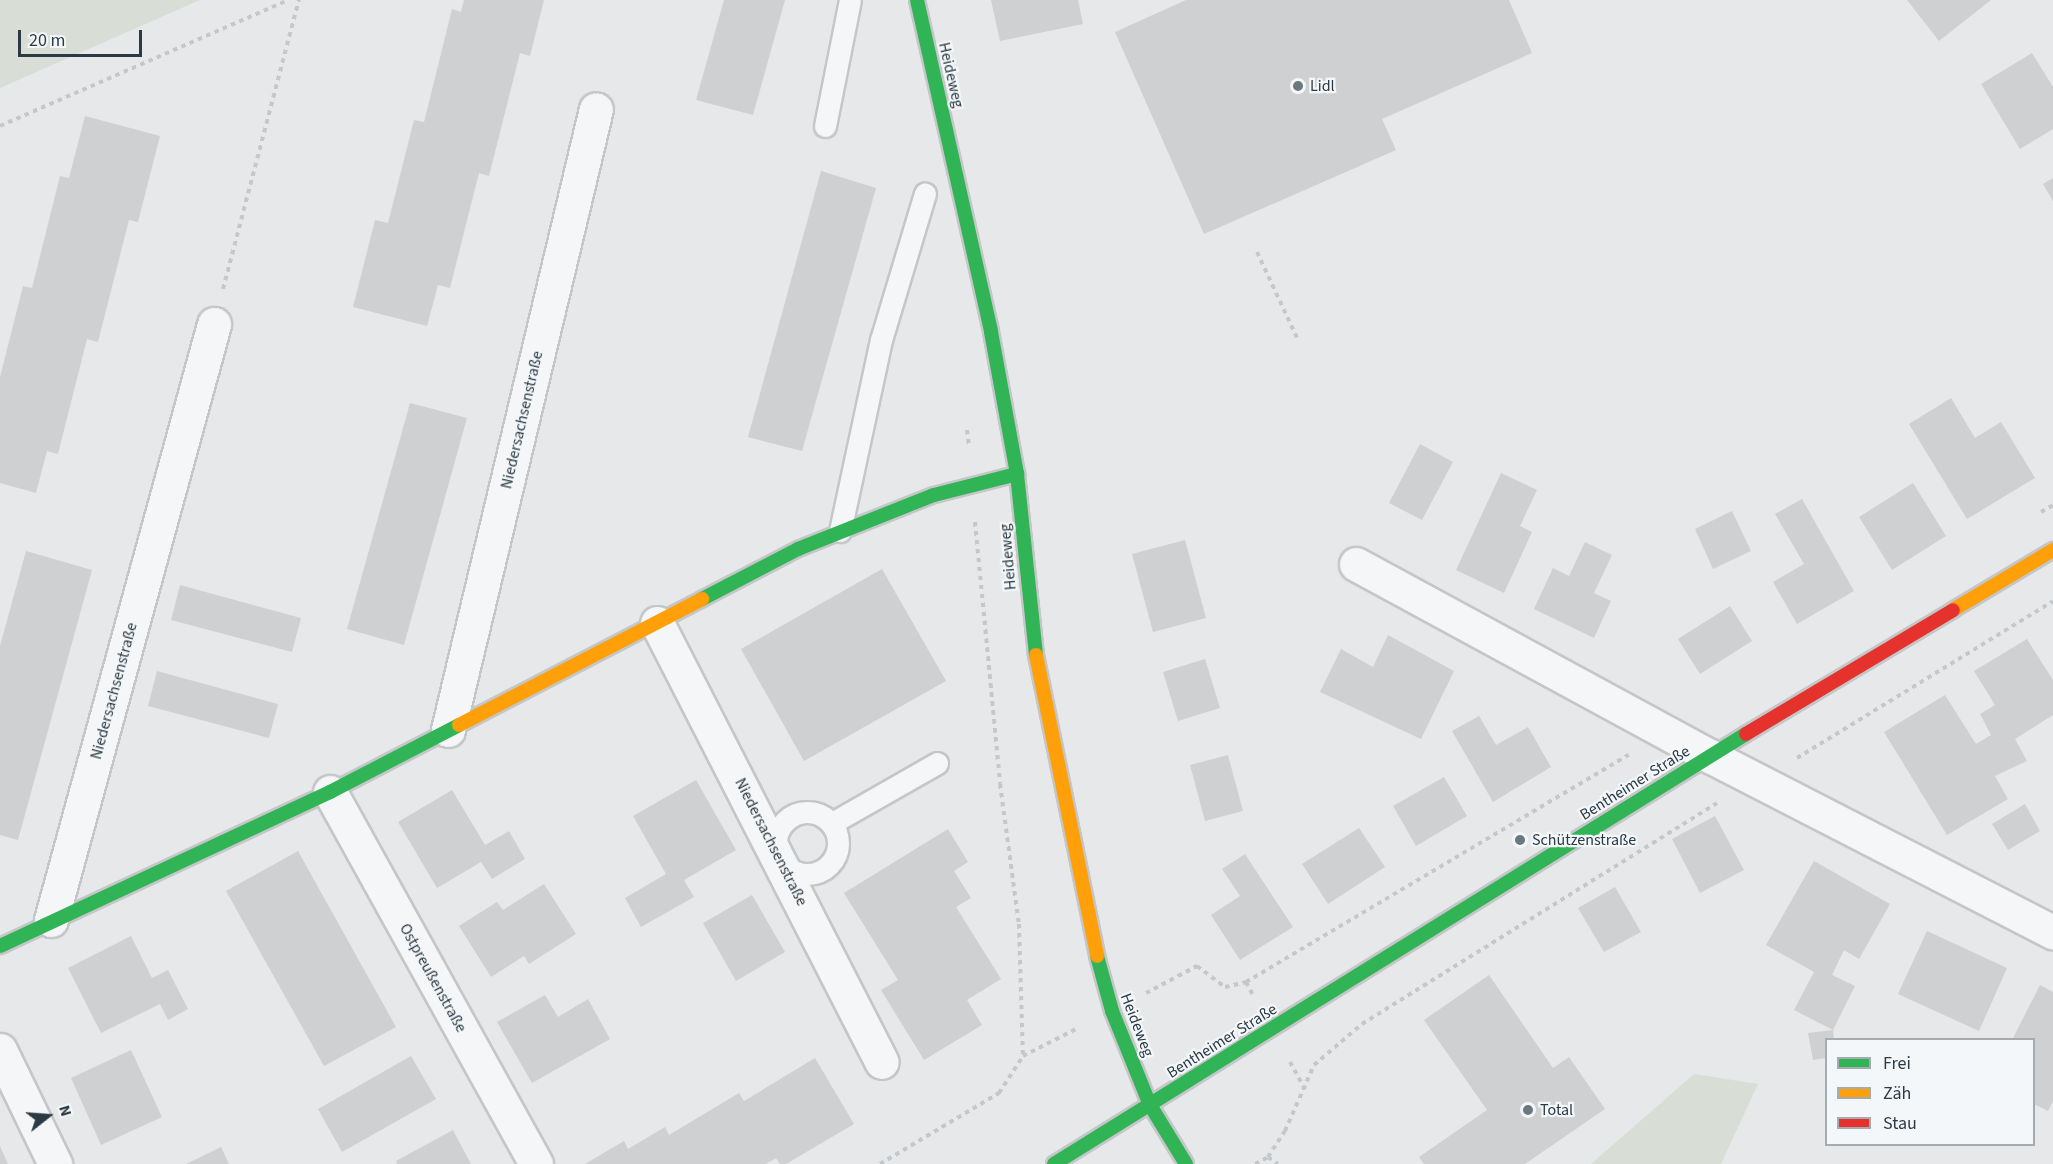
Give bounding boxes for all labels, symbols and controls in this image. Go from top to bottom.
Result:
scale bar [21,18,146,56]
text: 20 m [29,28,65,53]
street label: Heideweg [934,40,968,110]
place label: Lidl [1310,76,1335,96]
marker: Lidl [1291,79,1305,93]
street label: Niedersachsenstraße [497,349,547,491]
street label: Heideweg [996,523,1020,591]
street label: Niedersachsenstraße [86,620,142,762]
street label: Bentheimer Straße [1576,741,1694,825]
street label: Niedersachsenstraße [730,775,812,909]
place label: Schützenstraße [1532,830,1636,850]
marker: Schützenstraße [1513,833,1527,847]
street label: Ostpreußenstraße [395,920,471,1036]
street label: Heideweg [1116,991,1158,1059]
street label: Bentheimer Straße [1163,999,1281,1083]
legend [1825,1038,2035,1146]
text: Frei [1883,1051,1911,1076]
text: Zäh [1883,1081,1911,1106]
north arrow [18,1086,78,1146]
place label: Total [1540,1100,1573,1120]
text: N [53,1102,77,1119]
marker: Total [1521,1103,1535,1117]
text: Stau [1883,1111,1917,1136]

